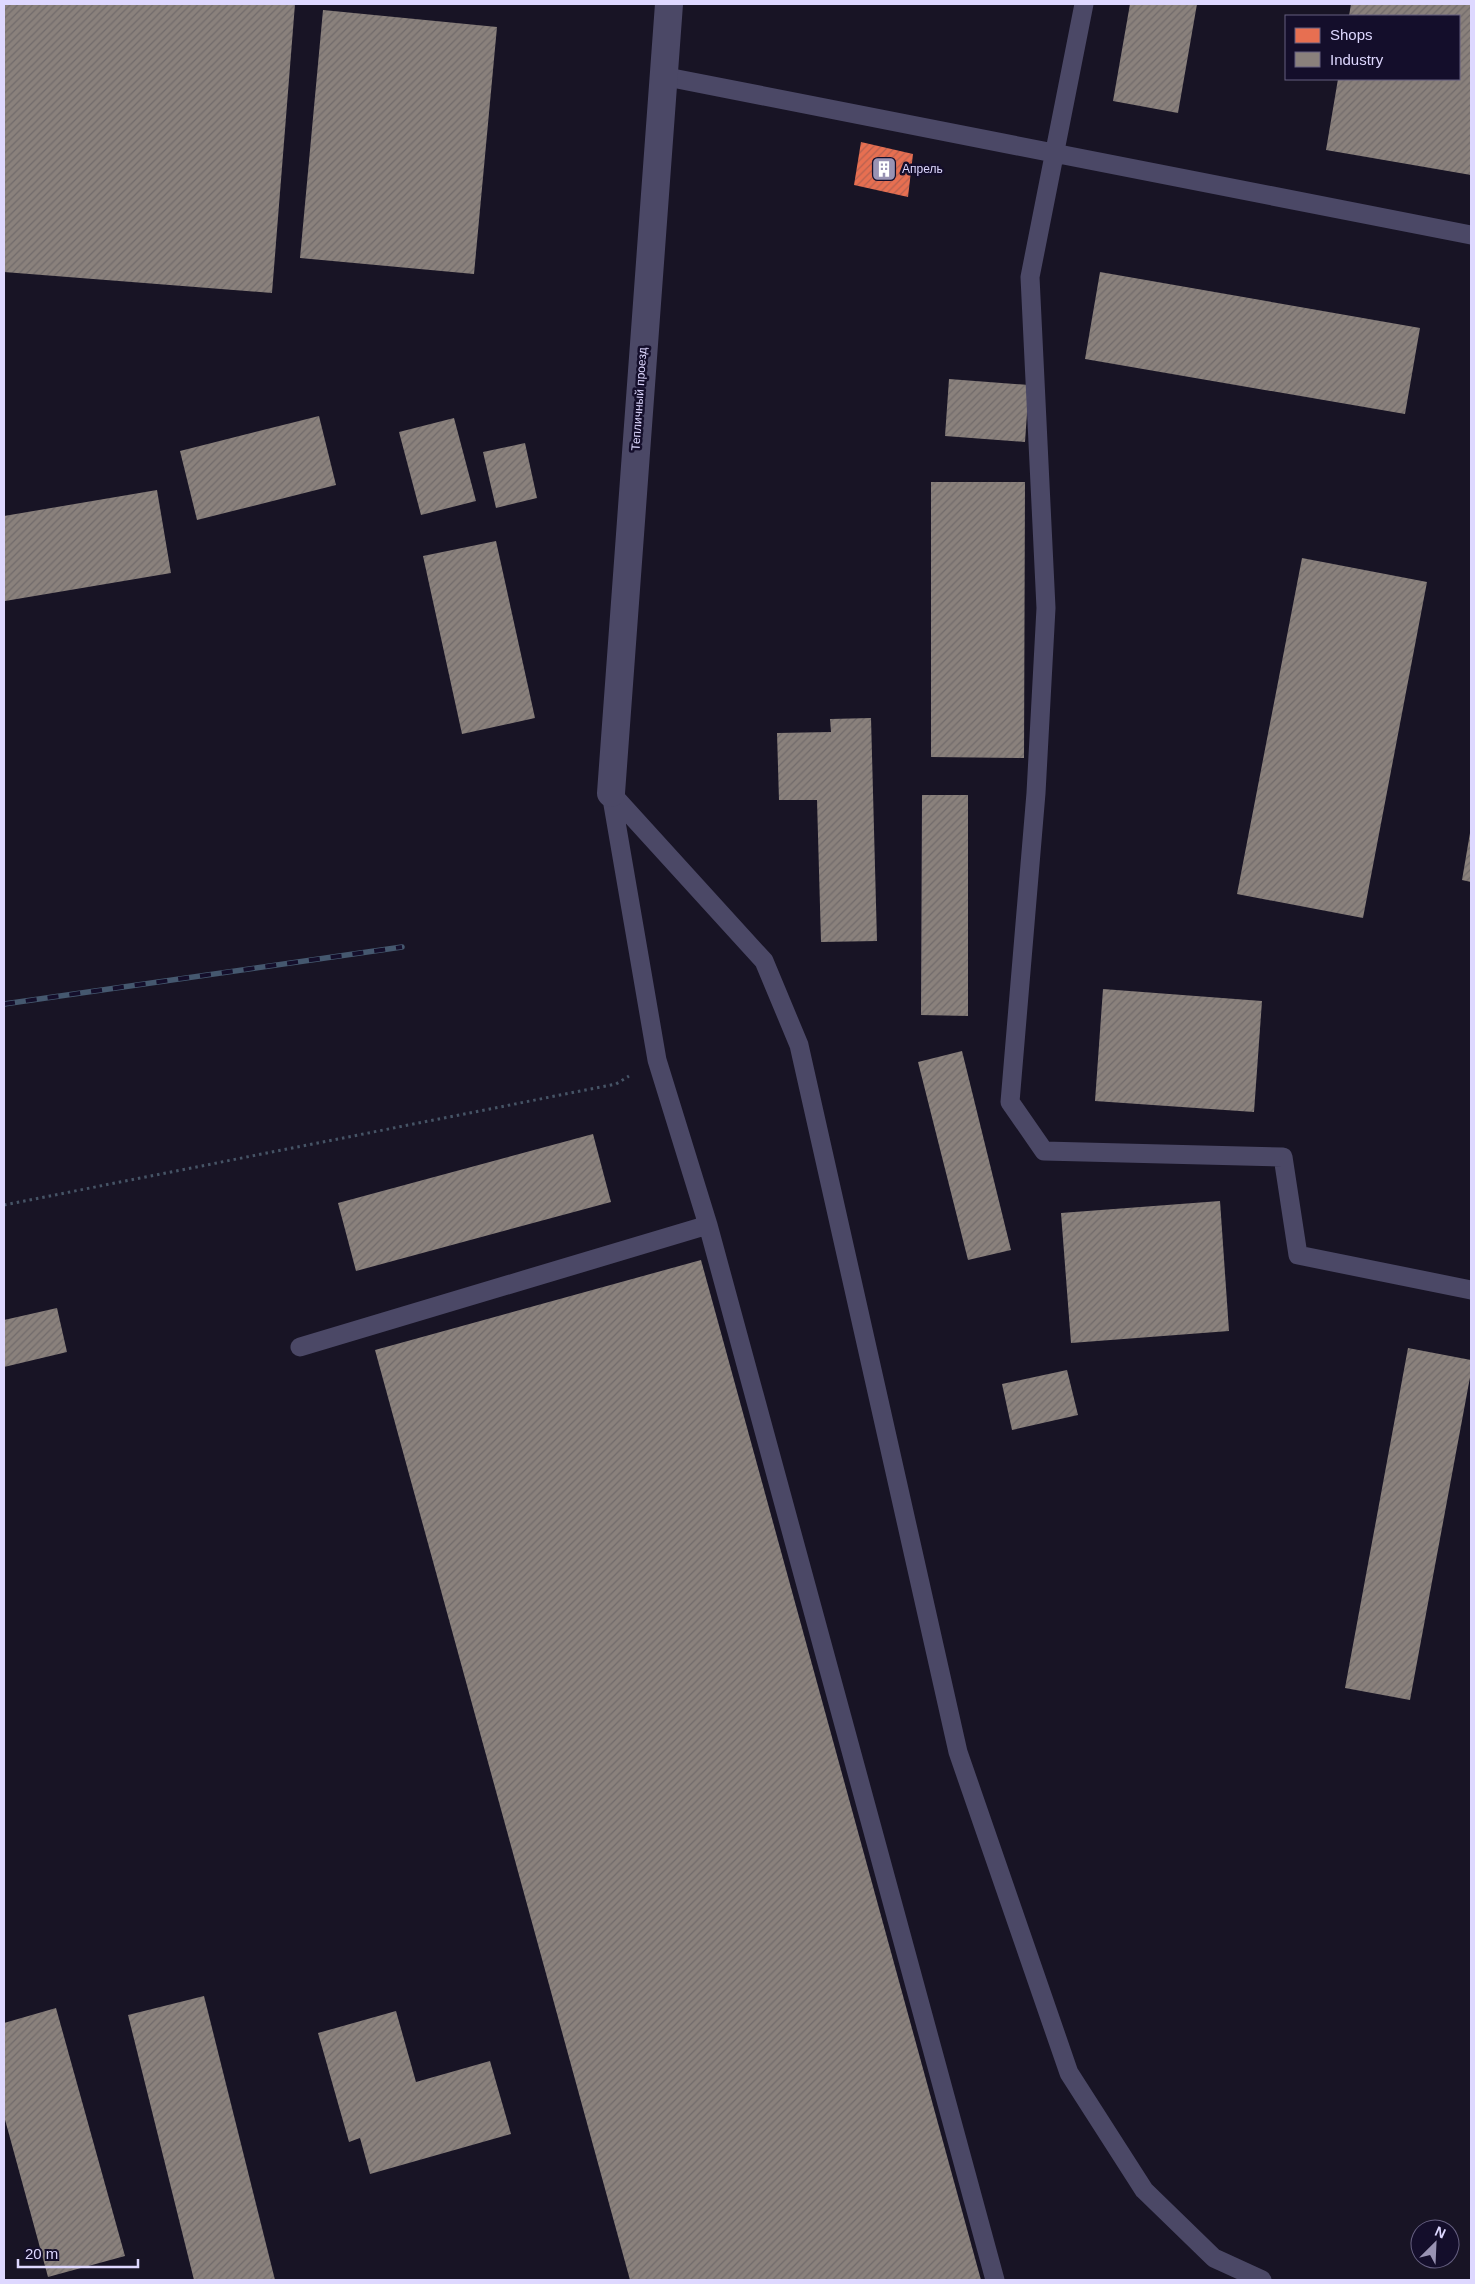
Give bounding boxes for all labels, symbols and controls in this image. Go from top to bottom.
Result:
legend [1285,15,1460,80]
text: Shops [1330,26,1373,43]
text: Industry [1330,51,1384,68]
building icon: Апрель [871,156,897,182]
place label: Апрель [902,162,943,176]
street label: Тепличный проезд [628,347,650,451]
north arrow [1410,2219,1460,2269]
text: N [1432,2223,1448,2241]
scale bar [18,2236,138,2268]
text: 20 m [25,2245,58,2262]

